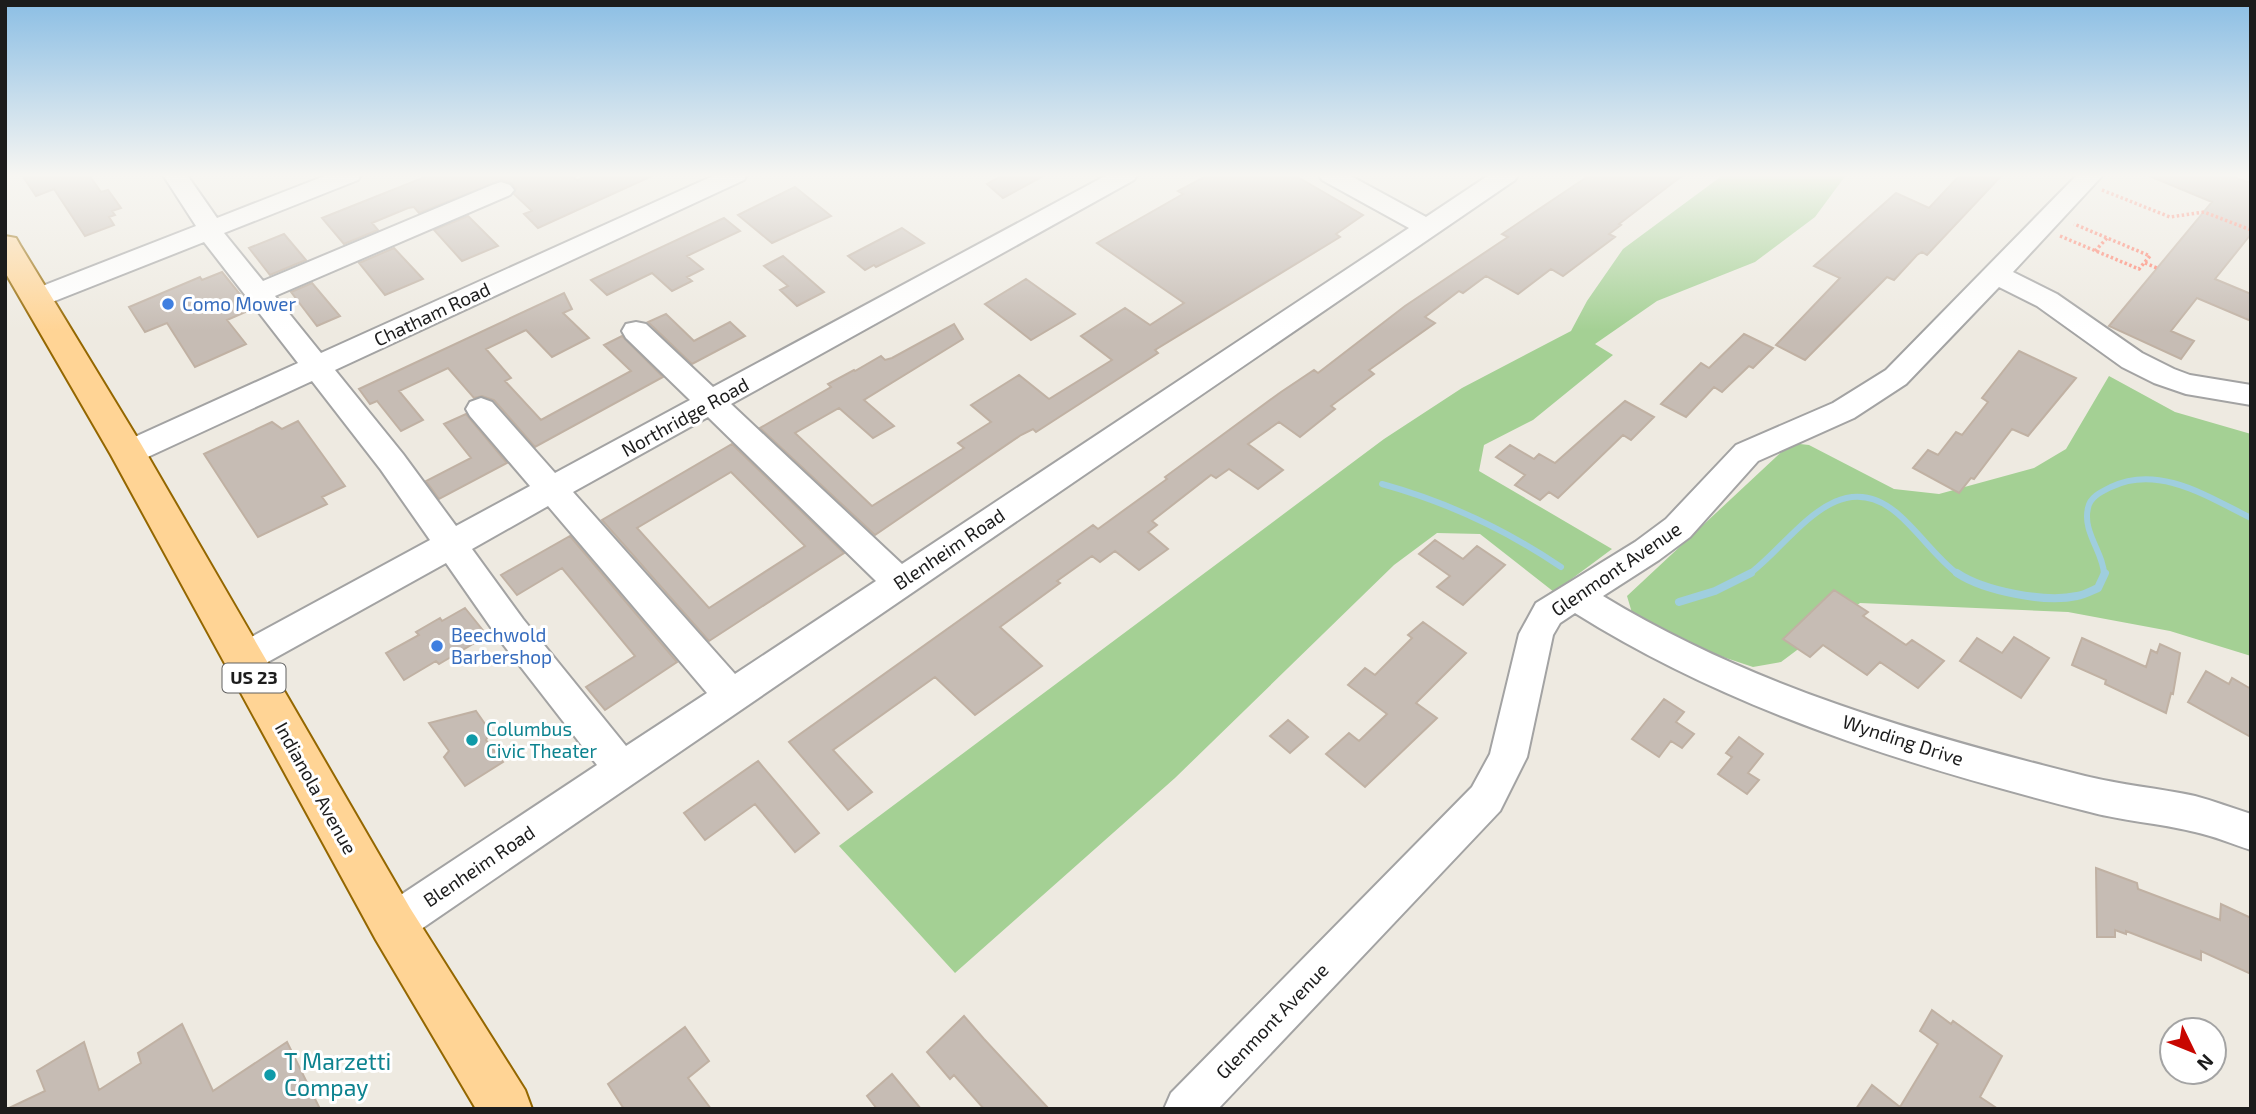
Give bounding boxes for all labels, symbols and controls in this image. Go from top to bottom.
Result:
street label: Chatham Road [370,277,494,351]
place label: Como Mower [182,292,296,315]
marker: Como Mower [160,296,176,312]
street label: Northridge Road [617,372,752,461]
street label: Blenheim Road [889,503,1009,594]
street label: Glenmont Avenue [1546,517,1685,621]
place label: Beechwold Barbershop [451,623,552,668]
marker: Beechwold Barbershop [429,638,445,654]
road number: US 23 [222,664,286,692]
street label: Wynding Drive [1840,709,1966,770]
place label: Columbus Civic Theater [486,717,598,762]
street label: Indianola Avenue [271,718,362,858]
marker: Columbus Civic Theater [464,732,480,748]
street label: Blenheim Road [419,820,539,911]
street label: Glenmont Avenue [1211,958,1333,1083]
north arrow [2158,1016,2228,1086]
place label: T Marzetti Compay [284,1047,391,1101]
text: N [2193,1050,2219,1076]
marker: T Marzetti Compay [262,1067,278,1083]

